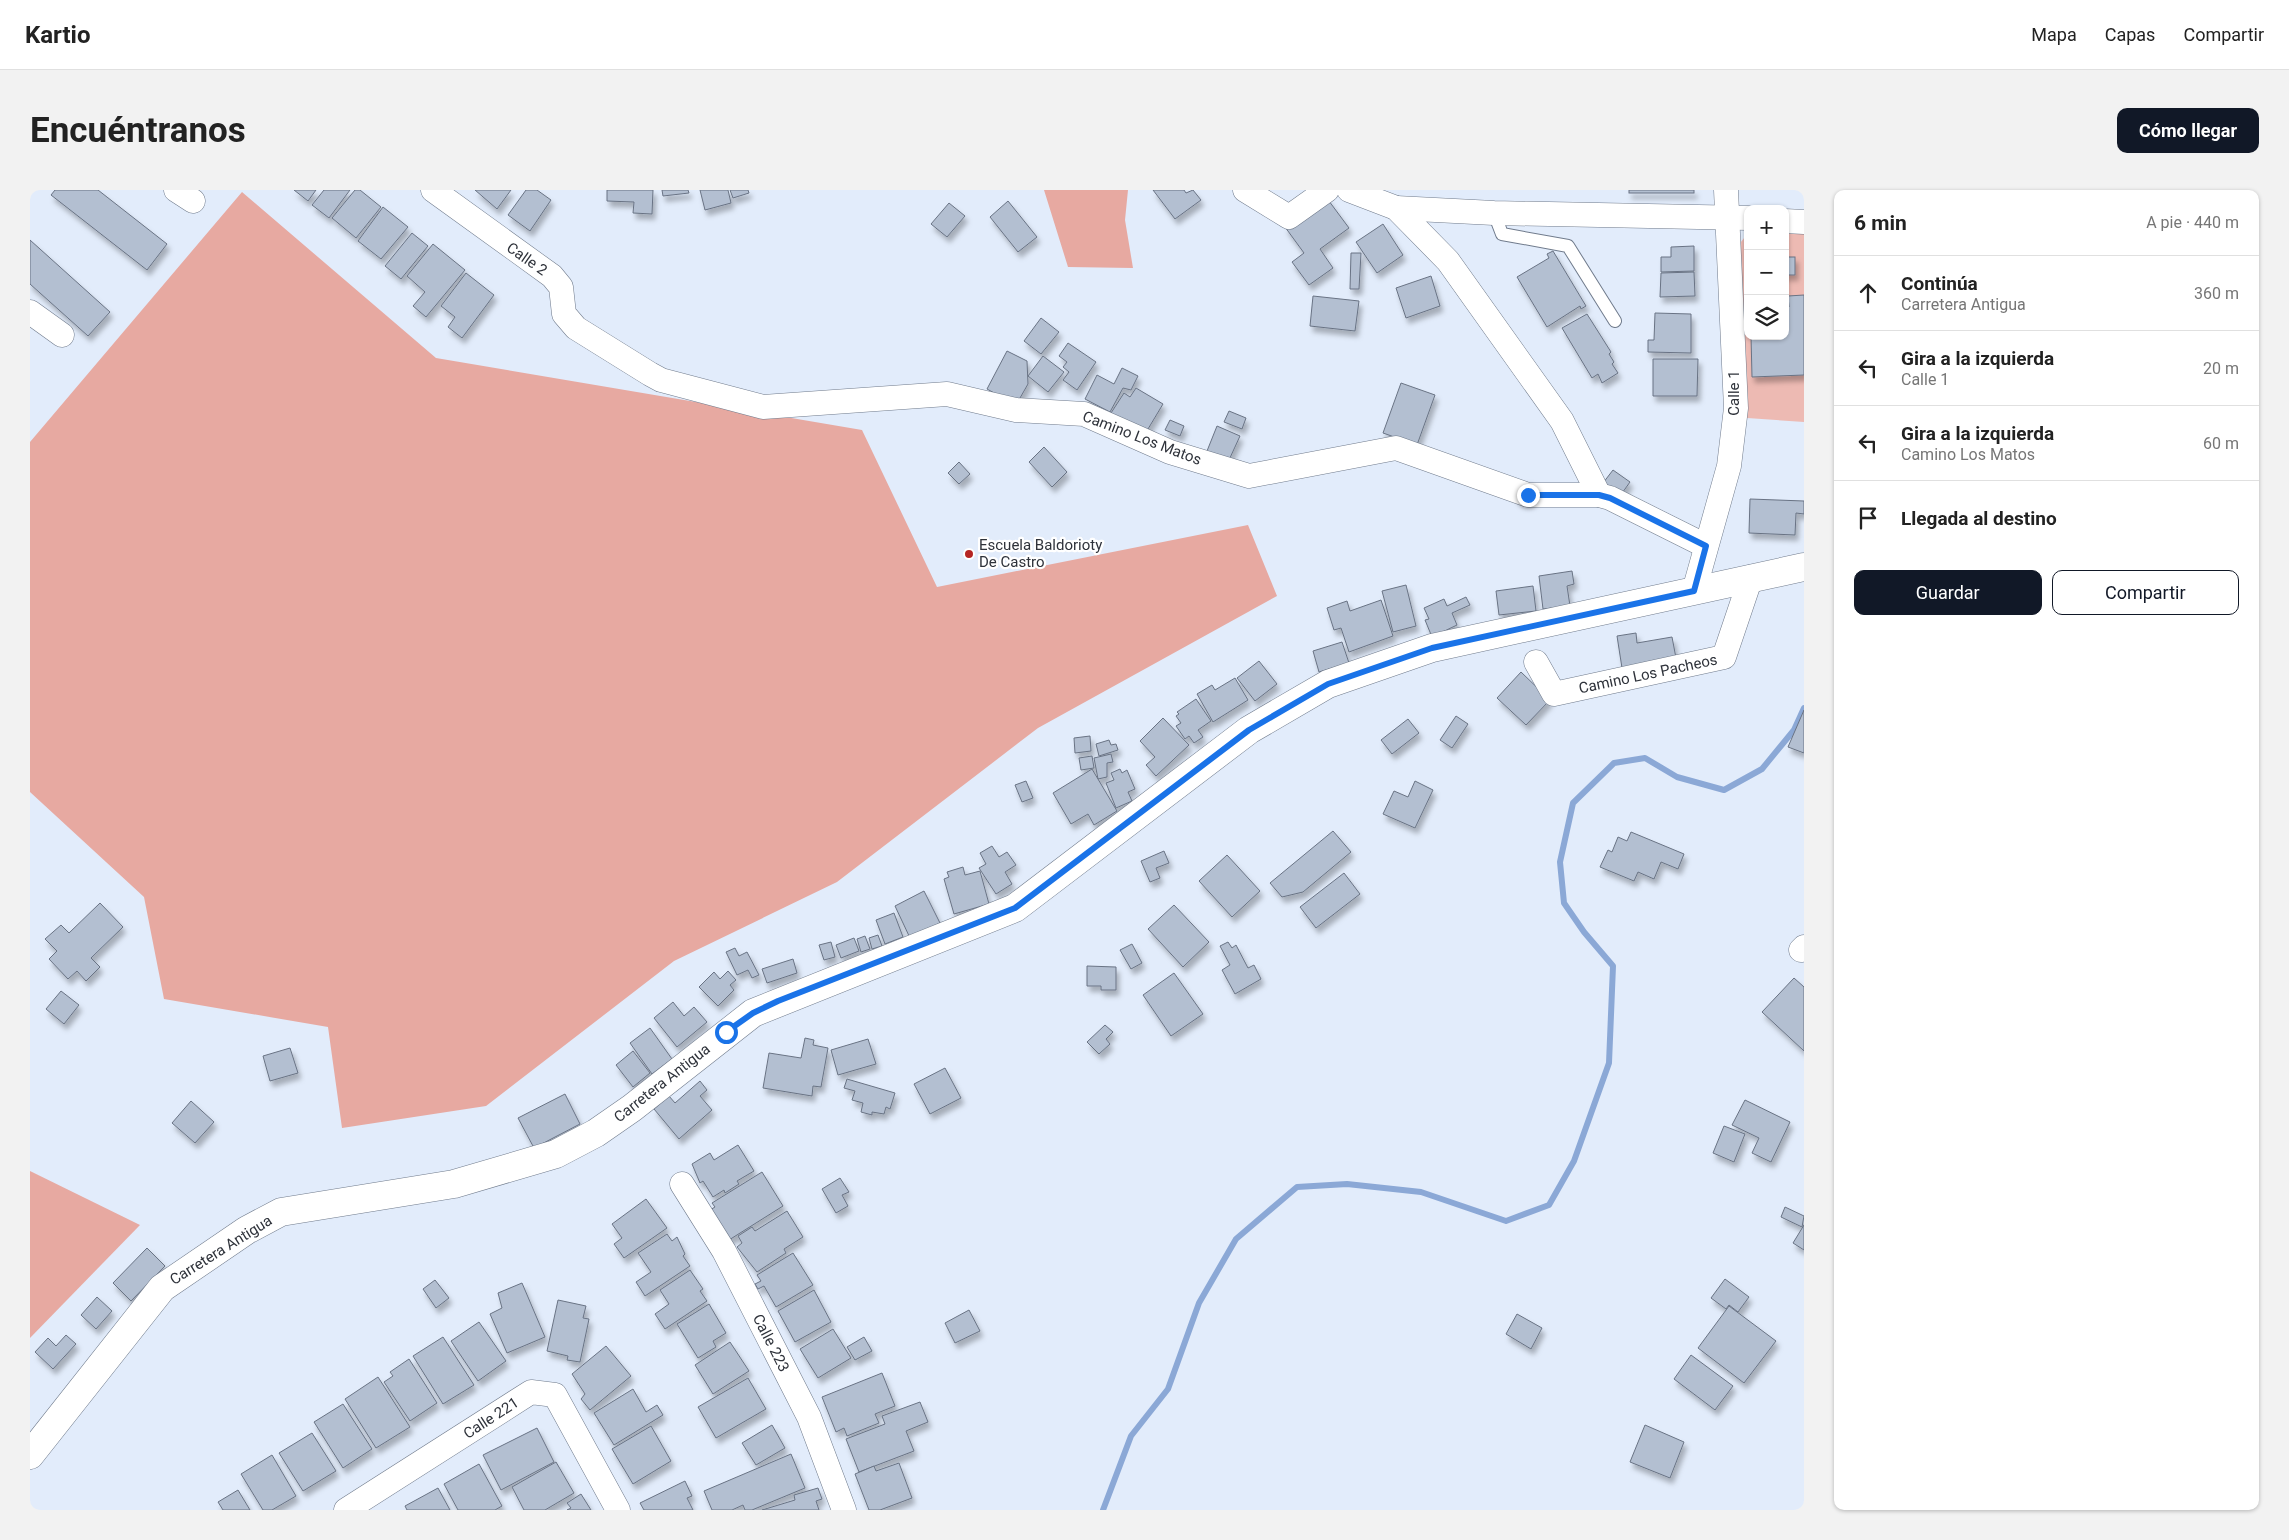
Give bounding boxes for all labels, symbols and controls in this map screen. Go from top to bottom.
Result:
text: Kartio [25,21,91,49]
text: Mapa [2031,24,2077,45]
text: Capas [2105,24,2155,45]
text: Compartir [2183,24,2264,45]
button: Cómo llegar [2117,108,2259,153]
text: Encuéntranos [30,110,246,151]
map controls [1744,205,1789,340]
button: + [1744,205,1789,250]
text: 6 min [1854,211,1907,235]
text: A pie · 440 m [2146,213,2239,232]
street label: Calle 2 [503,239,551,279]
button: − [1744,250,1789,295]
text: Continúa [1901,272,1978,295]
icon: ahead [1854,279,1882,307]
text: 360 m [2194,284,2239,303]
button: layers [1744,295,1789,340]
text: Carretera Antigua [1901,295,2026,314]
text: Gira a la izquierda [1901,347,2054,370]
icon: left [1854,354,1882,382]
text: 20 m [2203,359,2239,378]
street label: Calle 1 [1725,370,1743,416]
text: Calle 1 [1901,370,1949,389]
street label: Camino Los Matos [1080,407,1204,469]
text: Gira a la izquierda [1901,422,2054,445]
icon: left [1854,429,1882,457]
text: 60 m [2203,434,2239,453]
text: Camino Los Matos [1901,445,2035,464]
route end [1517,484,1540,507]
icon: arrive [1854,504,1882,532]
text: Llegada al destino [1901,507,2057,530]
place label: Escuela Baldorioty De Castro [979,536,1102,571]
marker: Escuela Baldorioty De Castro [963,548,975,560]
button: Guardar [1854,570,2042,615]
button: Compartir [2052,570,2239,615]
street label: Camino Los Pacheos [1577,651,1719,697]
route start [715,1021,738,1044]
street label: Carretera Antigua [610,1040,714,1126]
street label: Carretera Antigua [167,1211,275,1289]
street label: Calle 223 [749,1311,793,1375]
street label: Calle 221 [460,1394,522,1442]

